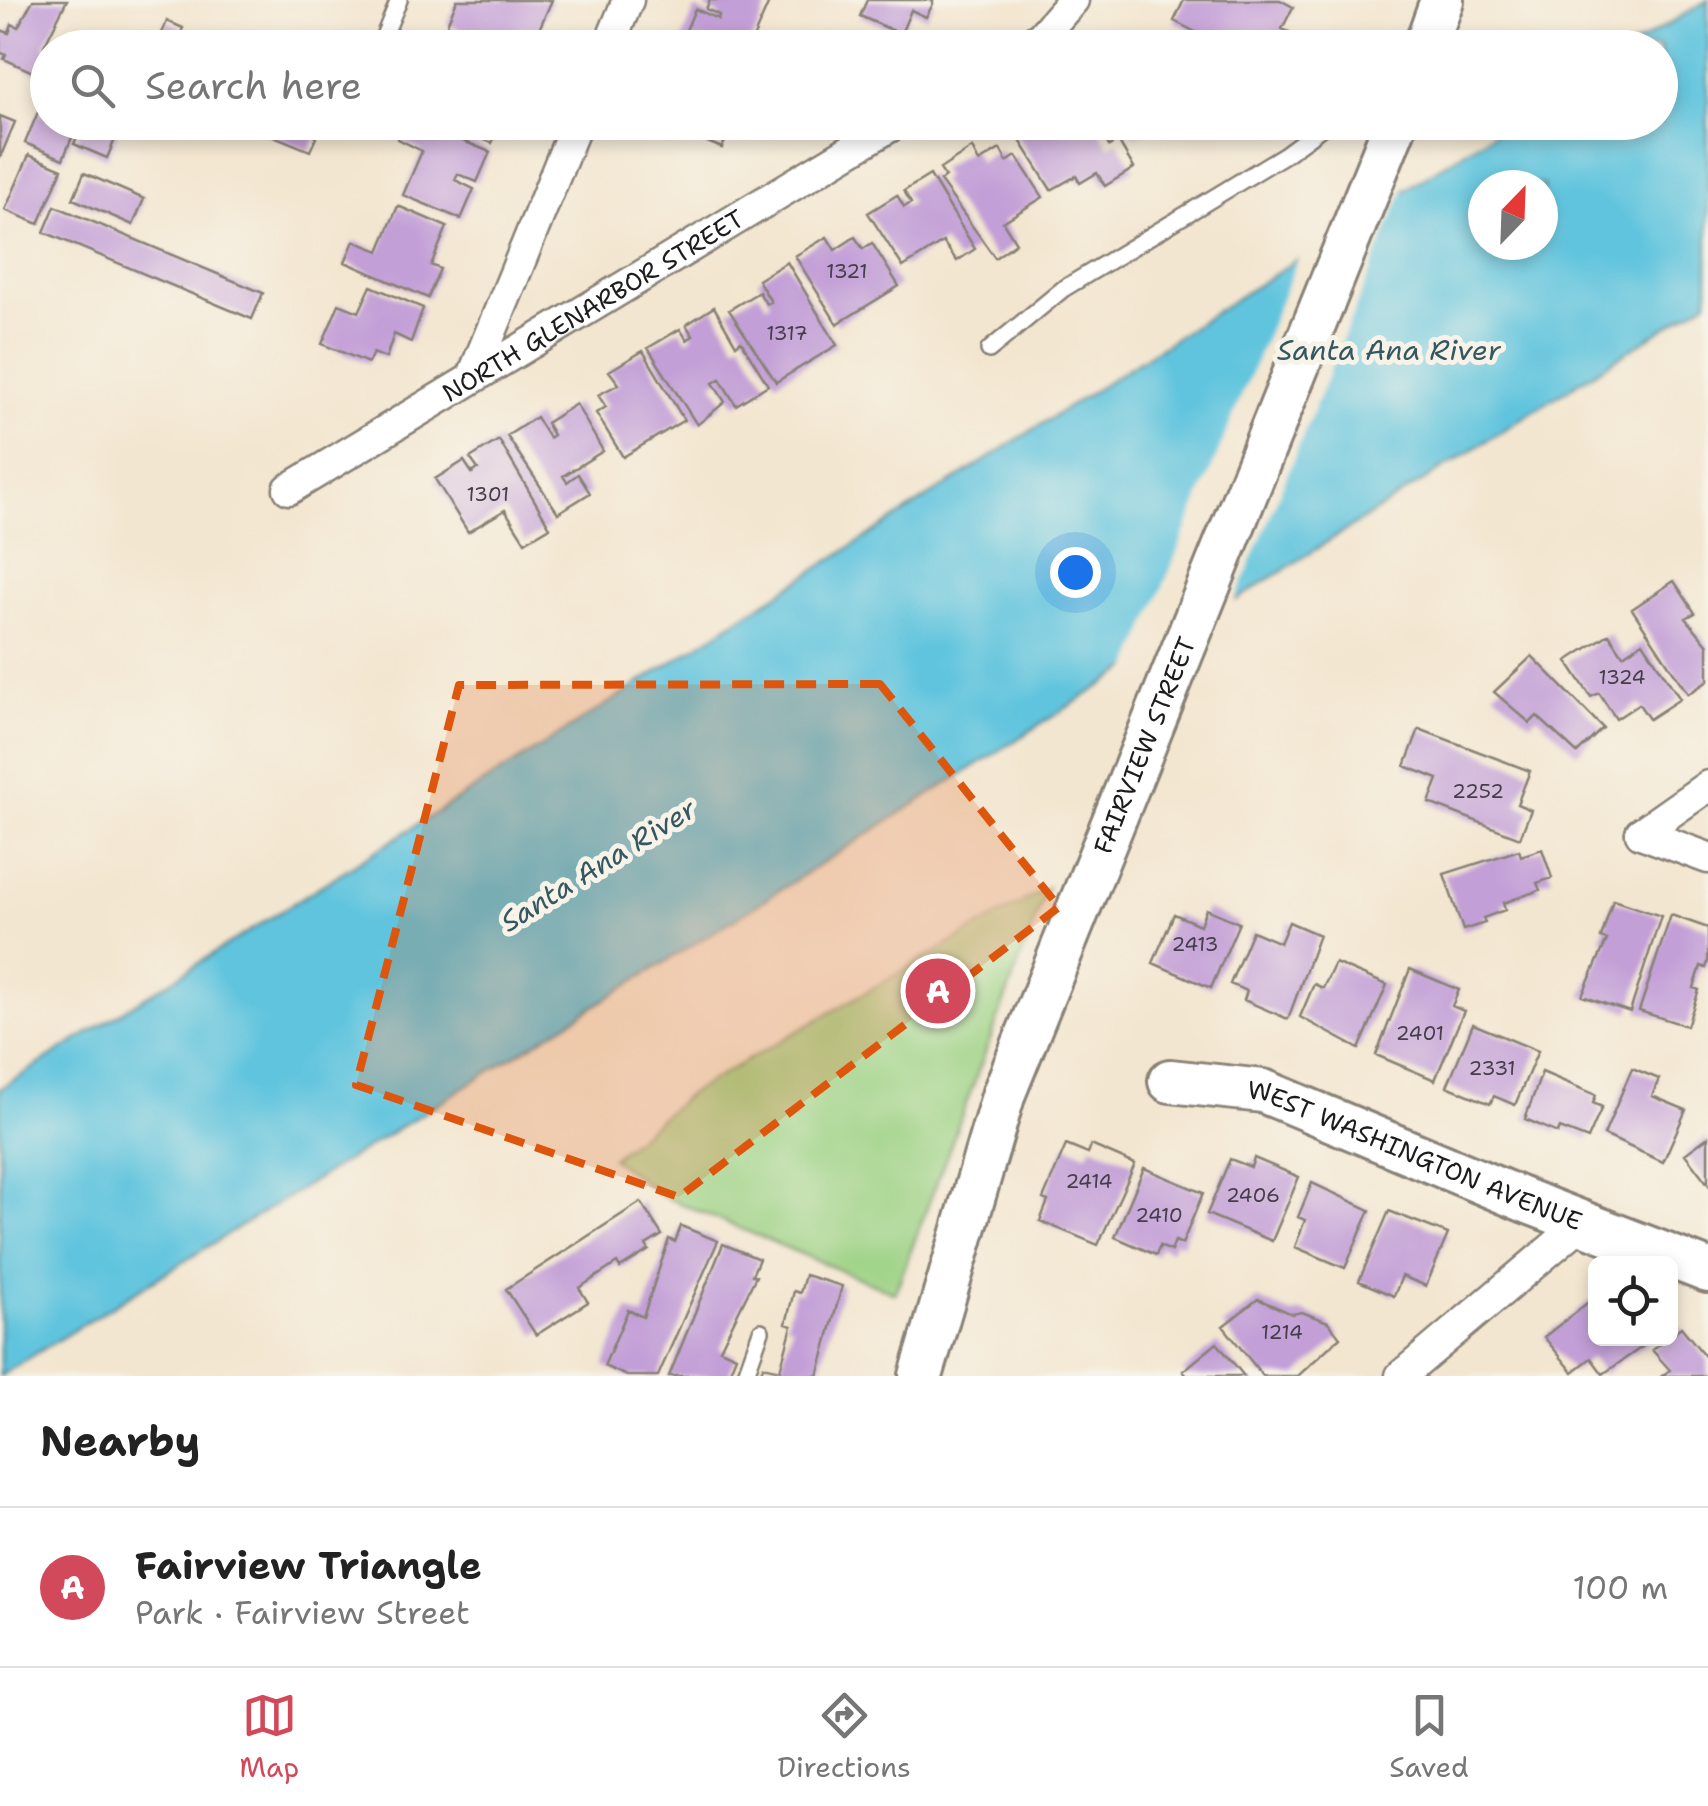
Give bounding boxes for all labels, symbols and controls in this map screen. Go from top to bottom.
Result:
search box [30,30,1678,140]
icon: search [65,58,120,113]
text: Search here [145,60,362,111]
north arrow [1468,170,1558,260]
street label: NORTH GLENARBOR STREET [436,201,750,410]
house number: 1321 [826,258,868,284]
house number: 1317 [766,320,808,346]
water label: Santa Ana River [1277,331,1502,369]
house number: 1301 [467,481,509,507]
your location [1050,547,1101,598]
street label: FAIRVIEW STREET [1085,632,1203,859]
house number: 1324 [1599,664,1645,690]
house number: 2252 [1452,778,1504,804]
water label: Santa Ana River [493,789,704,940]
house number: 2413 [1171,931,1219,957]
pin: A [906,954,970,1028]
house number: 2401 [1396,1020,1444,1046]
house number: 2331 [1468,1055,1516,1081]
street label: WEST WASHINGTON AVENUE [1246,1072,1587,1238]
house number: 2414 [1065,1168,1113,1194]
house number: 2406 [1226,1182,1280,1208]
house number: 2410 [1135,1202,1183,1228]
map controls [1588,1256,1678,1346]
button: locate [1588,1256,1678,1346]
house number: 1214 [1261,1319,1303,1345]
text: Nearby [40,1413,200,1469]
text: Fairview Triangle [135,1540,482,1591]
text: A [60,1566,85,1609]
text: 100 m [1572,1566,1668,1609]
text: Park · Fairview Street [135,1591,470,1634]
tab: Map [239,1688,299,1786]
tab: Directions [778,1688,911,1786]
tab: Saved [1389,1688,1469,1786]

